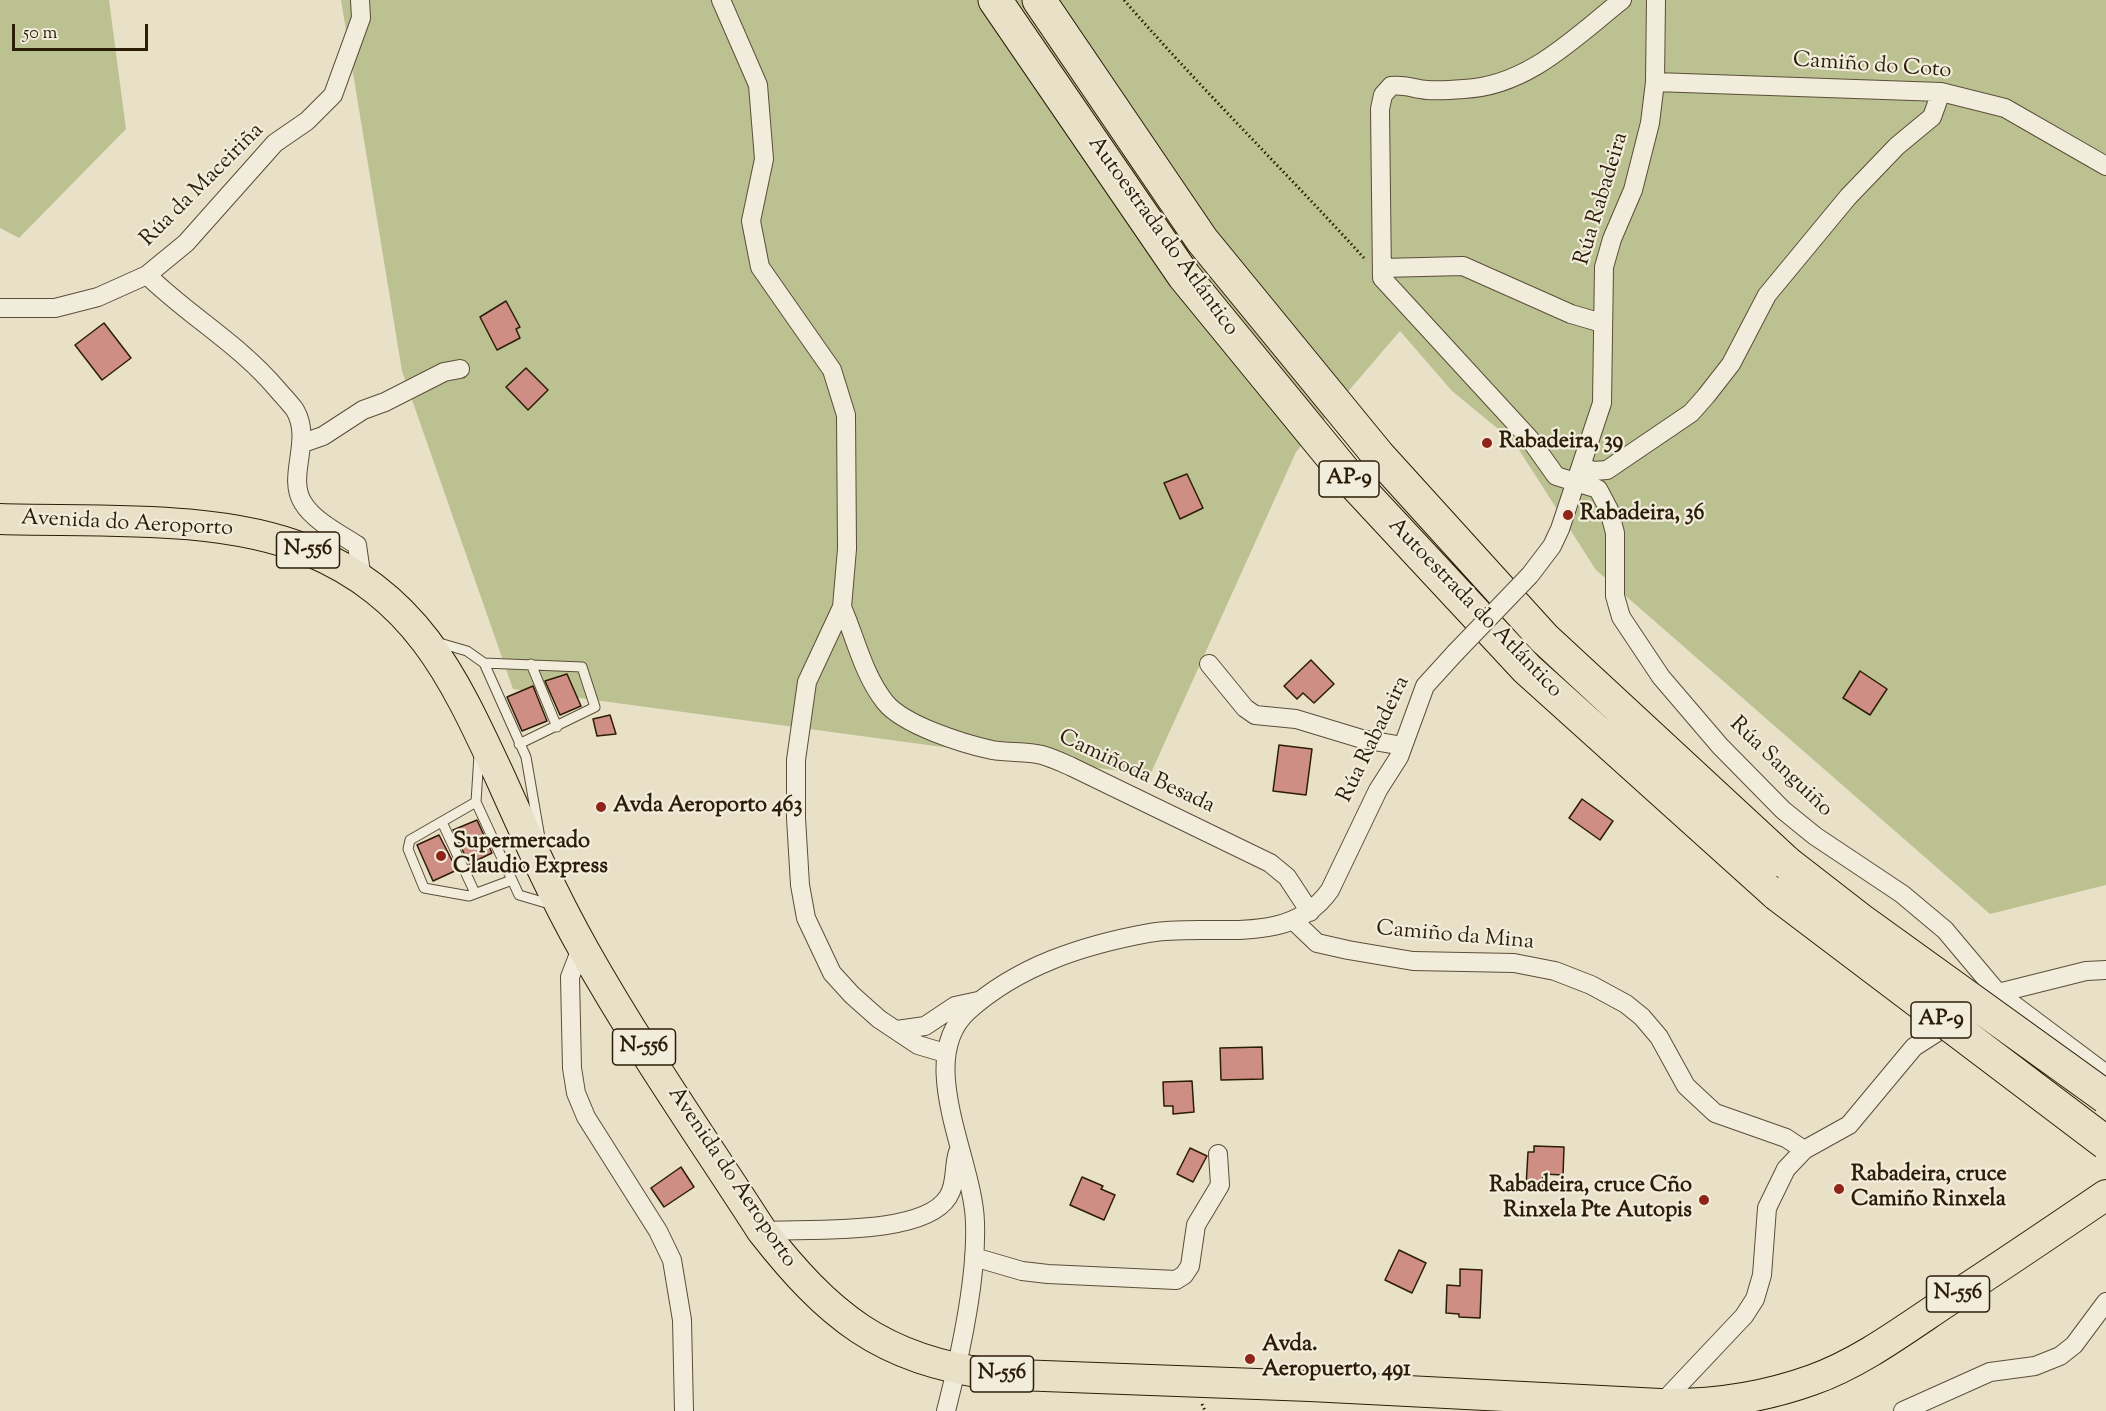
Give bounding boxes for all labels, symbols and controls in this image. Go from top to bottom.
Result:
scale bar [15,12,152,50]
text: 50 m [23,21,57,47]
street label: Camiño do Coto [1792,48,1952,86]
street label: Rúa da Maceiriña [136,119,270,253]
street label: Rúa Rabadeira [1570,130,1636,268]
street label: Autoestrada do Atlántico [1081,132,1243,342]
place label: Rabadeira, 39 [1499,430,1623,456]
marker: Rabadeira, 39 [1480,436,1494,450]
road number: AP-9 [1319,461,1379,497]
place label: Rabadeira, 36 [1580,502,1704,528]
street label: Avenida do Aeroporto [20,506,234,544]
marker: Rabadeira, 36 [1561,508,1575,522]
street label: Autoestrada do Atlántico [1381,514,1567,704]
road number: N-556 [276,532,340,568]
street label: Rúa Rabadeira [1333,673,1417,807]
street label: Rúa Sanguiño [1723,712,1837,824]
street label: Camiñoda Besada [1054,725,1218,821]
place label: Avda Aeroporto 463 [613,794,802,820]
marker: Avda Aeroporto 463 [594,800,608,814]
place label: Supermercado Claudio Express [453,830,608,882]
marker: Supermercado Claudio Express [434,849,448,863]
street label: Camiño da Mina [1375,917,1535,957]
road number: AP-9 [1911,1002,1971,1038]
road number: N-556 [612,1029,676,1065]
street label: Avenida do Aeroporto [661,1083,801,1273]
place label: Rabadeira, cruce Camiño Rinxela [1851,1163,2007,1214]
place label: Rabadeira, cruce Cño Rinxela Pte Autopis [1489,1174,1692,1226]
marker: Rabadeira, cruce Camiño Rinxela [1832,1182,1846,1196]
marker: Rabadeira, cruce Cño Rinxela Pte Autopis [1697,1193,1711,1207]
road number: N-556 [1926,1276,1990,1312]
place label: Avda. Aeropuerto, 491 [1262,1333,1411,1384]
marker: Avda. Aeropuerto, 491 [1243,1352,1257,1366]
road number: N-556 [970,1356,1034,1392]

